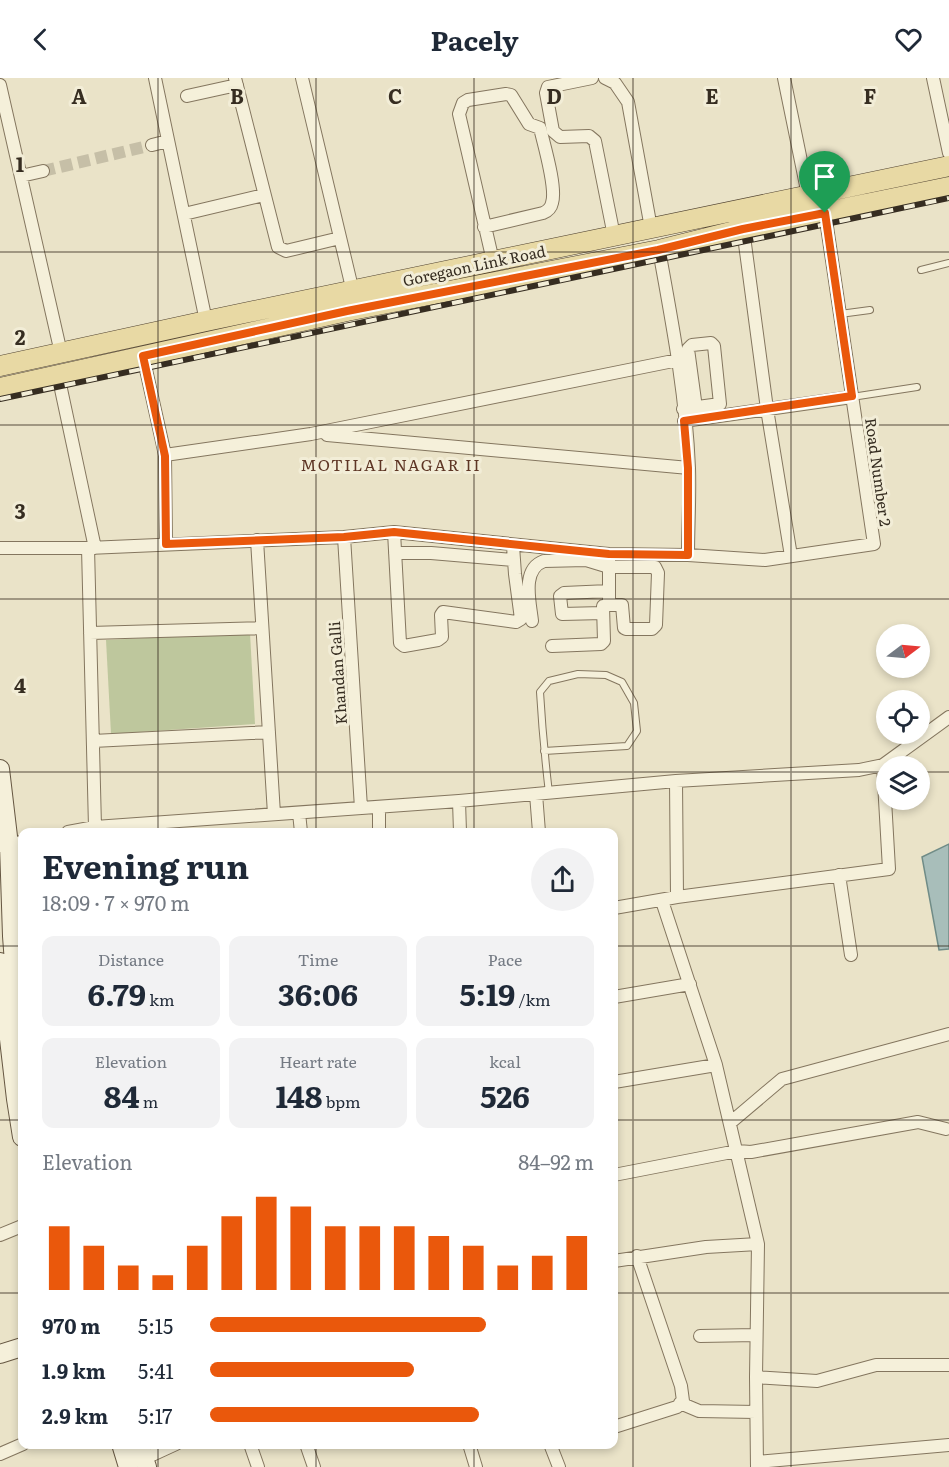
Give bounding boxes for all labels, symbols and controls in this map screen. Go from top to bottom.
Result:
text: Pacely [430,19,519,59]
icon: back [24,23,57,56]
icon: heart [892,23,925,56]
text: A [71,80,87,110]
text: B [230,80,244,110]
text: C [388,80,402,110]
text: D [546,80,562,110]
text: E [705,80,719,110]
text: F [864,80,877,110]
text: 1 [16,148,24,178]
pin [799,151,850,213]
icon: arrive [808,160,841,193]
street label: Goregaon Link Road [400,239,548,291]
text: 2 [15,321,26,351]
street label: Road Number 2 [860,416,898,528]
district label: MOTILAL NAGAR II [301,452,481,476]
text: 3 [14,495,26,525]
street label: Khandan Galli [322,621,352,725]
north arrow [876,624,930,678]
map controls [876,624,930,810]
text: 4 [14,669,26,699]
button: locate [876,690,930,744]
button: layers [876,756,930,810]
text: Evening run [42,840,249,889]
button: share [531,848,594,911]
text: 18:09 · 7 × 970 m [42,887,190,917]
text: Distance [98,947,164,971]
text: Time [298,947,338,971]
text: Pace [488,947,522,971]
text: 6.79 [87,971,146,1015]
text: 36:06 [278,971,358,1015]
text: 5:19 [459,971,515,1015]
text: km [146,987,175,1011]
text: /km [515,987,551,1011]
text: Elevation [95,1049,167,1073]
text: Heart rate [279,1049,357,1073]
text: kcal [489,1049,521,1073]
text: 84 [104,1073,140,1117]
text: 148 [275,1073,323,1117]
text: 526 [480,1073,530,1117]
text: m [140,1089,158,1113]
text: bpm [323,1089,361,1113]
text: Elevation [42,1146,132,1176]
text: 84–92 m [518,1146,594,1176]
text: 970 m [42,1310,100,1340]
text: 5:15 [138,1310,173,1340]
text: 1.9 km [42,1355,106,1385]
text: 5:41 [138,1355,174,1385]
text: 2.9 km [42,1400,108,1430]
text: 5:17 [138,1400,173,1430]

